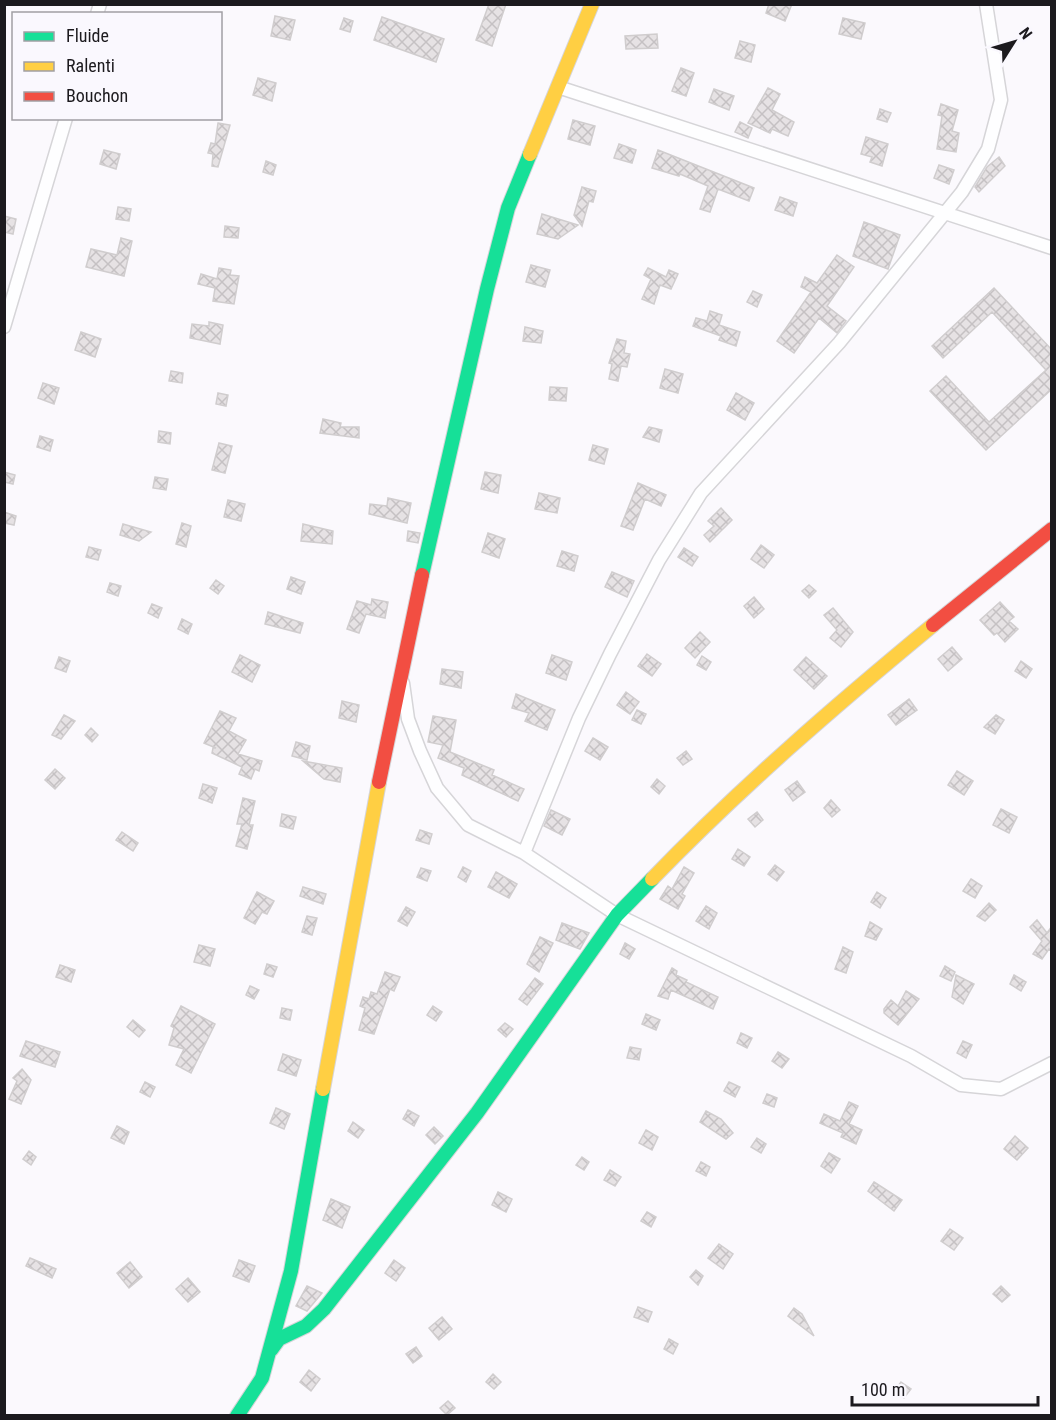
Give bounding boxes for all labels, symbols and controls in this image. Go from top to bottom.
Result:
legend [12,12,222,120]
north arrow [984,12,1044,72]
text: N [1015,24,1036,43]
text: Fluide [66,25,109,46]
text: Ralenti [66,55,115,76]
text: Bouchon [66,85,128,106]
scale bar [852,1369,1038,1407]
text: 100 m [861,1379,905,1400]

